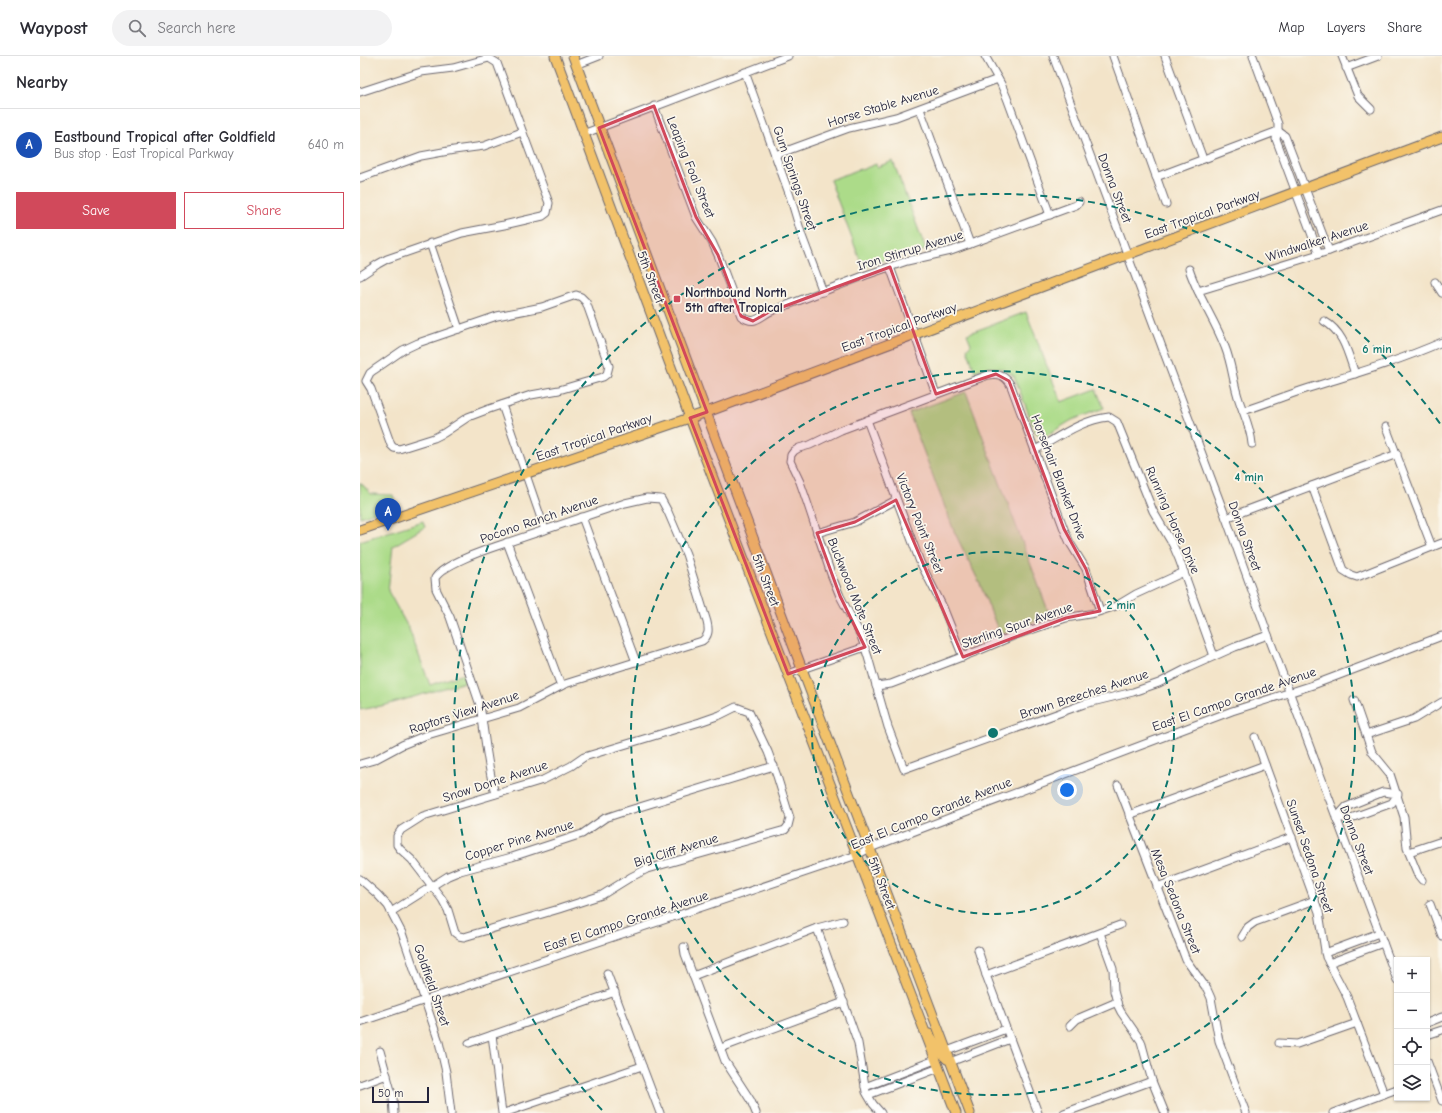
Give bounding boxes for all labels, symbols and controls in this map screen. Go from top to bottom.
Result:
search box [112,10,392,46]
text: Waypost [20,17,88,39]
icon: search [126,17,148,39]
text: Search here [158,19,236,37]
text: Map [1278,19,1305,36]
text: Layers [1327,19,1365,36]
text: Share [1387,19,1422,36]
text: Nearby [16,73,67,92]
street label: Horse Stable Avenue [826,82,941,130]
street label: Leaping Foal Street [664,114,719,221]
street label: Gum Springs Street [770,124,820,233]
text: Eastbound Tropical after Goldfield [54,128,276,146]
text: A [25,137,33,152]
text: 640 m [308,137,344,152]
text: Bus stop · East Tropical Parkway [54,146,234,161]
street label: Donna Street [1095,151,1136,226]
street label: East Tropical Parkway [1142,186,1262,242]
button: Save [16,192,176,229]
button: Share [184,192,344,229]
street label: Windwalker Avenue [1264,217,1371,265]
street label: Iron Stirrup Avenue [855,227,965,273]
street label: 5th Street [634,249,668,306]
place label: Northbound North 5th after Tropical [685,285,787,315]
marker: Northbound North 5th after Tropical [672,294,682,304]
street label: East Tropical Parkway [839,299,959,355]
text: 6 min [1362,342,1392,356]
street label: East Tropical Parkway [534,410,654,464]
street label: Horsehair Blanket Drive [1028,412,1090,542]
street label: Running Horse Drive [1143,464,1204,576]
text: 4 min [1235,470,1263,484]
street label: Victory Point Street [893,471,947,576]
street label: Pocono Ranch Avenue [478,492,600,546]
pin: A [375,498,401,531]
street label: Donna Street [1225,499,1265,574]
street label: Buckwood Mote Street [825,536,886,658]
street label: 5th Street [749,552,783,609]
text: 2 min [1106,598,1136,612]
street label: Sterling Spur Avenue [960,599,1075,651]
street label: East El Campo Grande Avenue [1150,664,1318,734]
street label: Brown Breeches Avenue [1018,666,1151,722]
street label: Raptors View Avenue [407,687,521,737]
centre of rings [986,726,1000,740]
street label: Snow Dome Avenue [441,757,550,805]
street label: East El Campo Grande Avenue [848,774,1014,852]
your location [1057,780,1077,800]
street label: Sunset Sedona Street [1284,797,1337,916]
street label: Donna Street [1337,803,1378,878]
street label: Copper Pine Avenue [463,816,575,864]
street label: Big Cliff Avenue [632,830,720,870]
street label: Mesa Sedona Street [1148,846,1204,957]
street label: 5th Street [865,855,899,912]
street label: East El Campo Grande Avenue [542,887,711,955]
street label: Goldfield Street [411,942,453,1029]
map controls [1394,957,1430,1101]
button: + [1394,957,1430,993]
button: − [1394,993,1430,1029]
button: locate [1394,1029,1430,1065]
button: layers [1394,1065,1430,1101]
scale bar [372,1085,429,1104]
text: 50 m [378,1087,403,1100]

